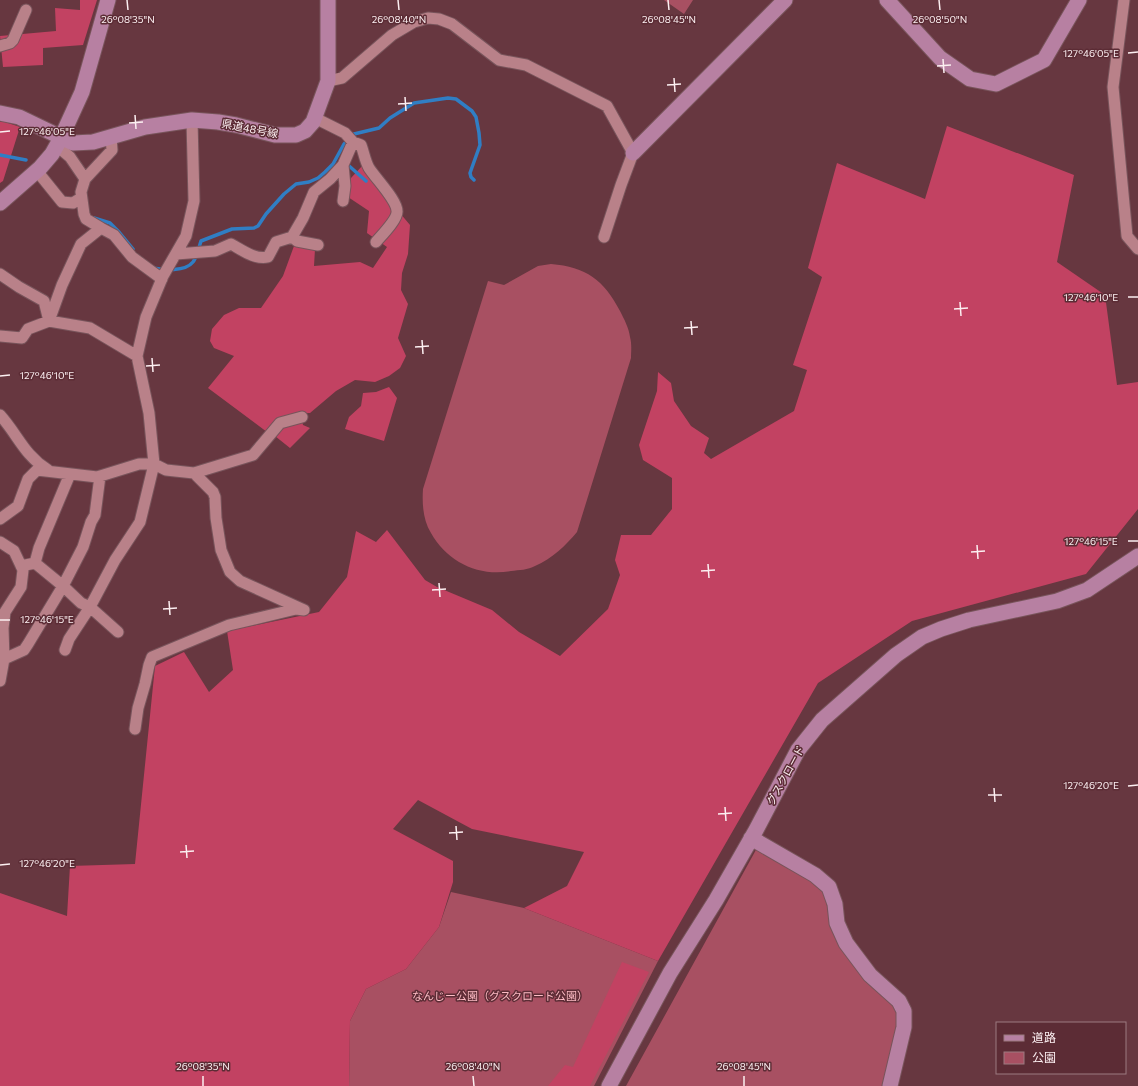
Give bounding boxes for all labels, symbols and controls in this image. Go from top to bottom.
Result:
text: 26°08'35"N [101,13,155,25]
text: 26°08'40"N [372,13,426,25]
text: 26°08'45"N [642,13,696,25]
text: 26°08'50"N [913,13,967,25]
text: 127°46'05"E [1063,47,1119,59]
street label: 県道48号線 [221,116,279,140]
text: 127°46'05"E [19,125,75,137]
text: 127°46'10"E [1064,291,1118,303]
text: 127°46'10"E [20,369,74,381]
text: 127°46'15"E [1064,535,1118,547]
text: 127°46'15"E [20,613,74,625]
street label: グスクロード [763,743,807,807]
text: 127°46'20"E [1063,779,1119,791]
text: 127°46'20"E [19,857,75,869]
park label: なんじー公園（グスクロード公園） [412,989,588,1002]
legend [996,1022,1126,1074]
text: 道路 [1032,1030,1056,1044]
text: 公園 [1032,1050,1056,1064]
text: 26°08'35"N [176,1060,230,1072]
text: 26°08'40"N [446,1060,500,1072]
text: 26°08'45"N [717,1060,771,1072]

